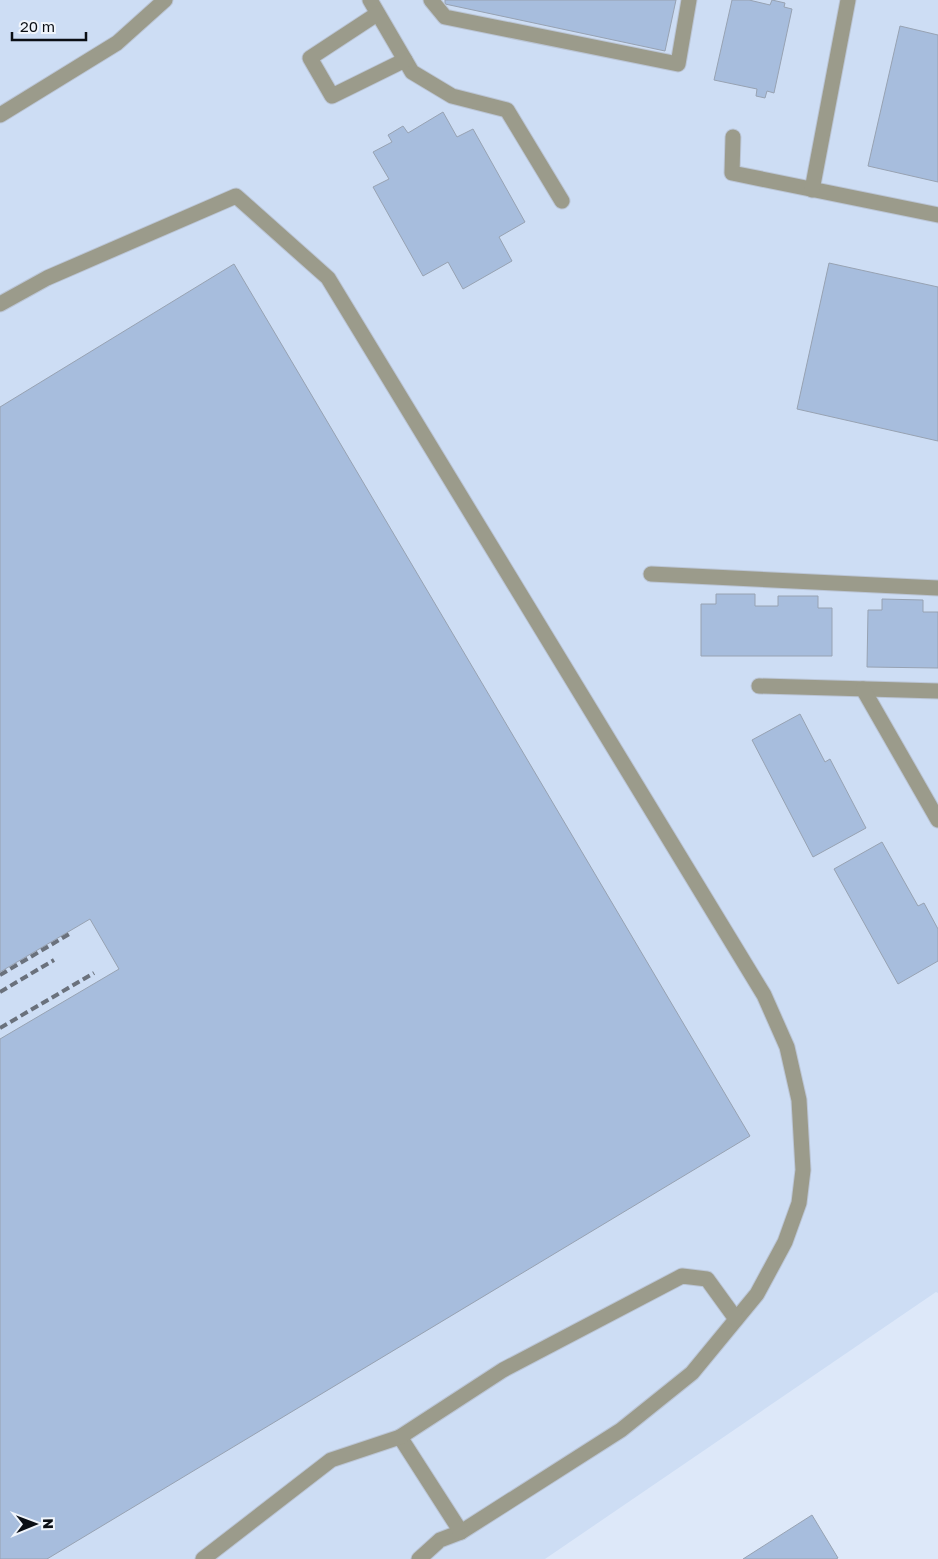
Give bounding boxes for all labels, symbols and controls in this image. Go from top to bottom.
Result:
scale bar [12,10,86,42]
text: 20 m [20,17,55,35]
north arrow [10,1499,60,1549]
text: N [40,1518,57,1529]

